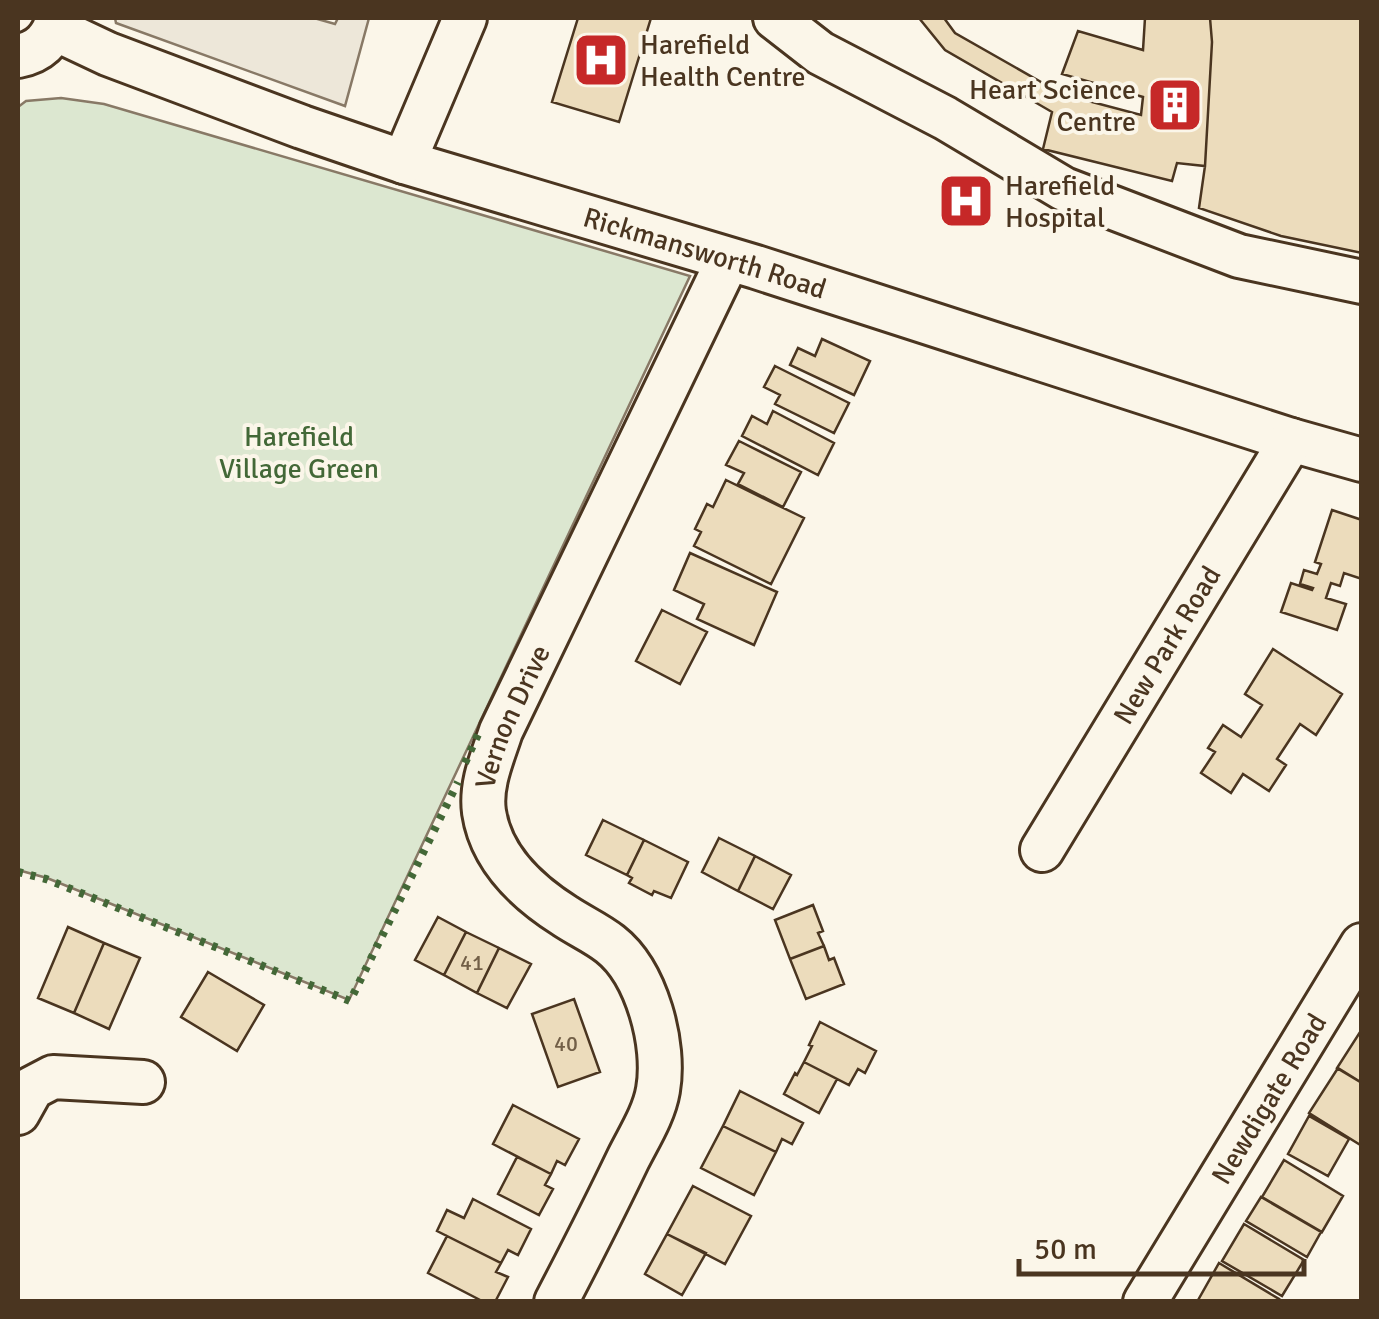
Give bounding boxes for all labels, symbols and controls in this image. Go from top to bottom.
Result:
place label: Harefield Health Centre [640,28,806,94]
hospital icon: Harefield Health Centre [571,30,631,90]
place label: Heart Science Centre [969,73,1136,139]
building icon: Heart Science Centre [1145,75,1205,135]
place label: Harefield Hospital [1005,169,1115,235]
hospital icon: Harefield Hospital [936,171,996,231]
street label: Rickmansworth Road [579,200,830,307]
park label: Harefield Village Green [219,420,379,486]
street label: New Park Road [1106,560,1228,731]
street label: Vernon Drive [468,640,558,791]
house number: 41 [460,949,484,976]
street label: Newdigate Road [1205,1008,1334,1191]
house number: 40 [554,1030,578,1057]
scale bar [1019,1214,1304,1276]
text: 50 m [1034,1231,1097,1268]

